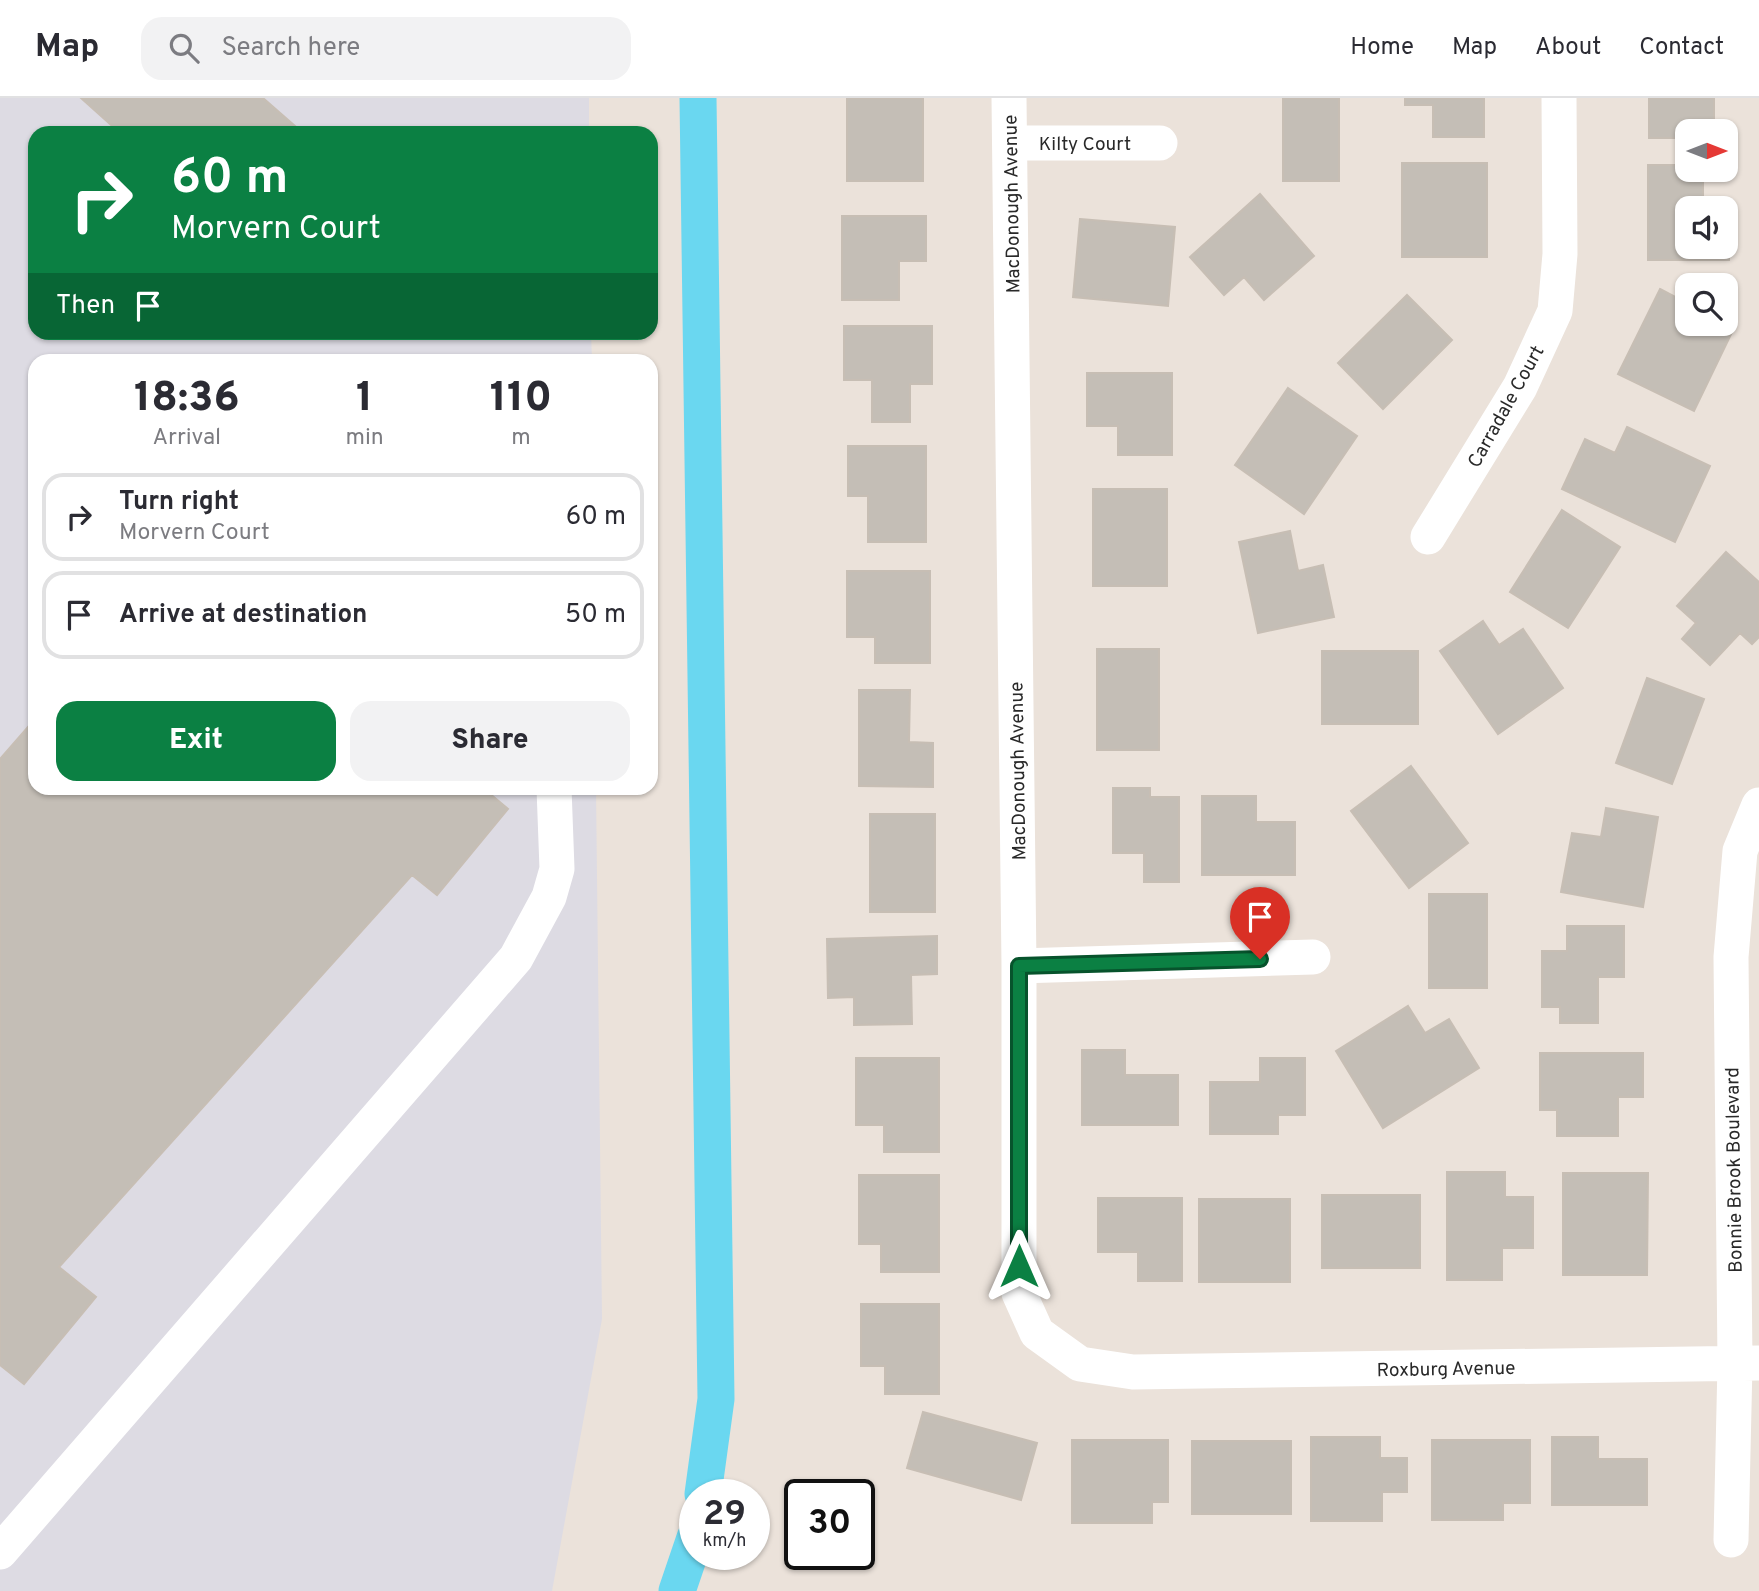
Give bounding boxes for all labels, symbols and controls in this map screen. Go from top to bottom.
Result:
search box [141,17,631,80]
text: Map [35,27,99,69]
icon: search [165,29,203,67]
text: Search here [221,32,360,65]
text: Home [1350,33,1414,63]
text: Map [1452,33,1497,63]
text: About [1535,33,1601,63]
text: Contact [1639,33,1724,63]
street label: MacDonough Avenue [999,114,1027,293]
north arrow [1675,119,1738,182]
map controls [1675,119,1738,336]
street label: Kilty Court [1039,133,1131,157]
text: 60 m [171,149,289,211]
icon: right [56,154,147,245]
button: sound [1675,196,1738,259]
text: Morvern Court [171,210,381,250]
button: search [1675,273,1738,336]
icon: arrive [129,287,167,325]
text: Then [56,290,115,323]
street label: Carradale Court [1463,342,1550,472]
text: 18:36 [134,373,240,426]
text: 1 [356,373,373,426]
text: 110 [490,373,552,426]
text: Arrival [152,424,221,453]
text: min [346,424,384,453]
text: m [511,424,531,453]
text: Turn right [119,486,239,519]
icon: right [60,498,98,536]
text: 60 m [566,501,626,534]
text: Morvern Court [119,519,270,548]
icon: arrive [60,596,98,634]
text: Arrive at destination [119,599,367,632]
text: 50 m [565,599,626,632]
street label: MacDonough Avenue [1005,681,1033,860]
button: Exit [56,701,336,781]
button: Share [350,701,630,781]
pin [1230,887,1290,959]
icon: arrive [1241,898,1279,936]
street label: Bonnie Brook Boulevard [1721,1067,1749,1273]
position arrow [982,1229,1056,1303]
street label: Roxburg Avenue [1377,1357,1515,1383]
speed limit sign: 30 [784,1479,875,1570]
text: 29 [703,1493,746,1537]
text: km/h [703,1530,746,1553]

